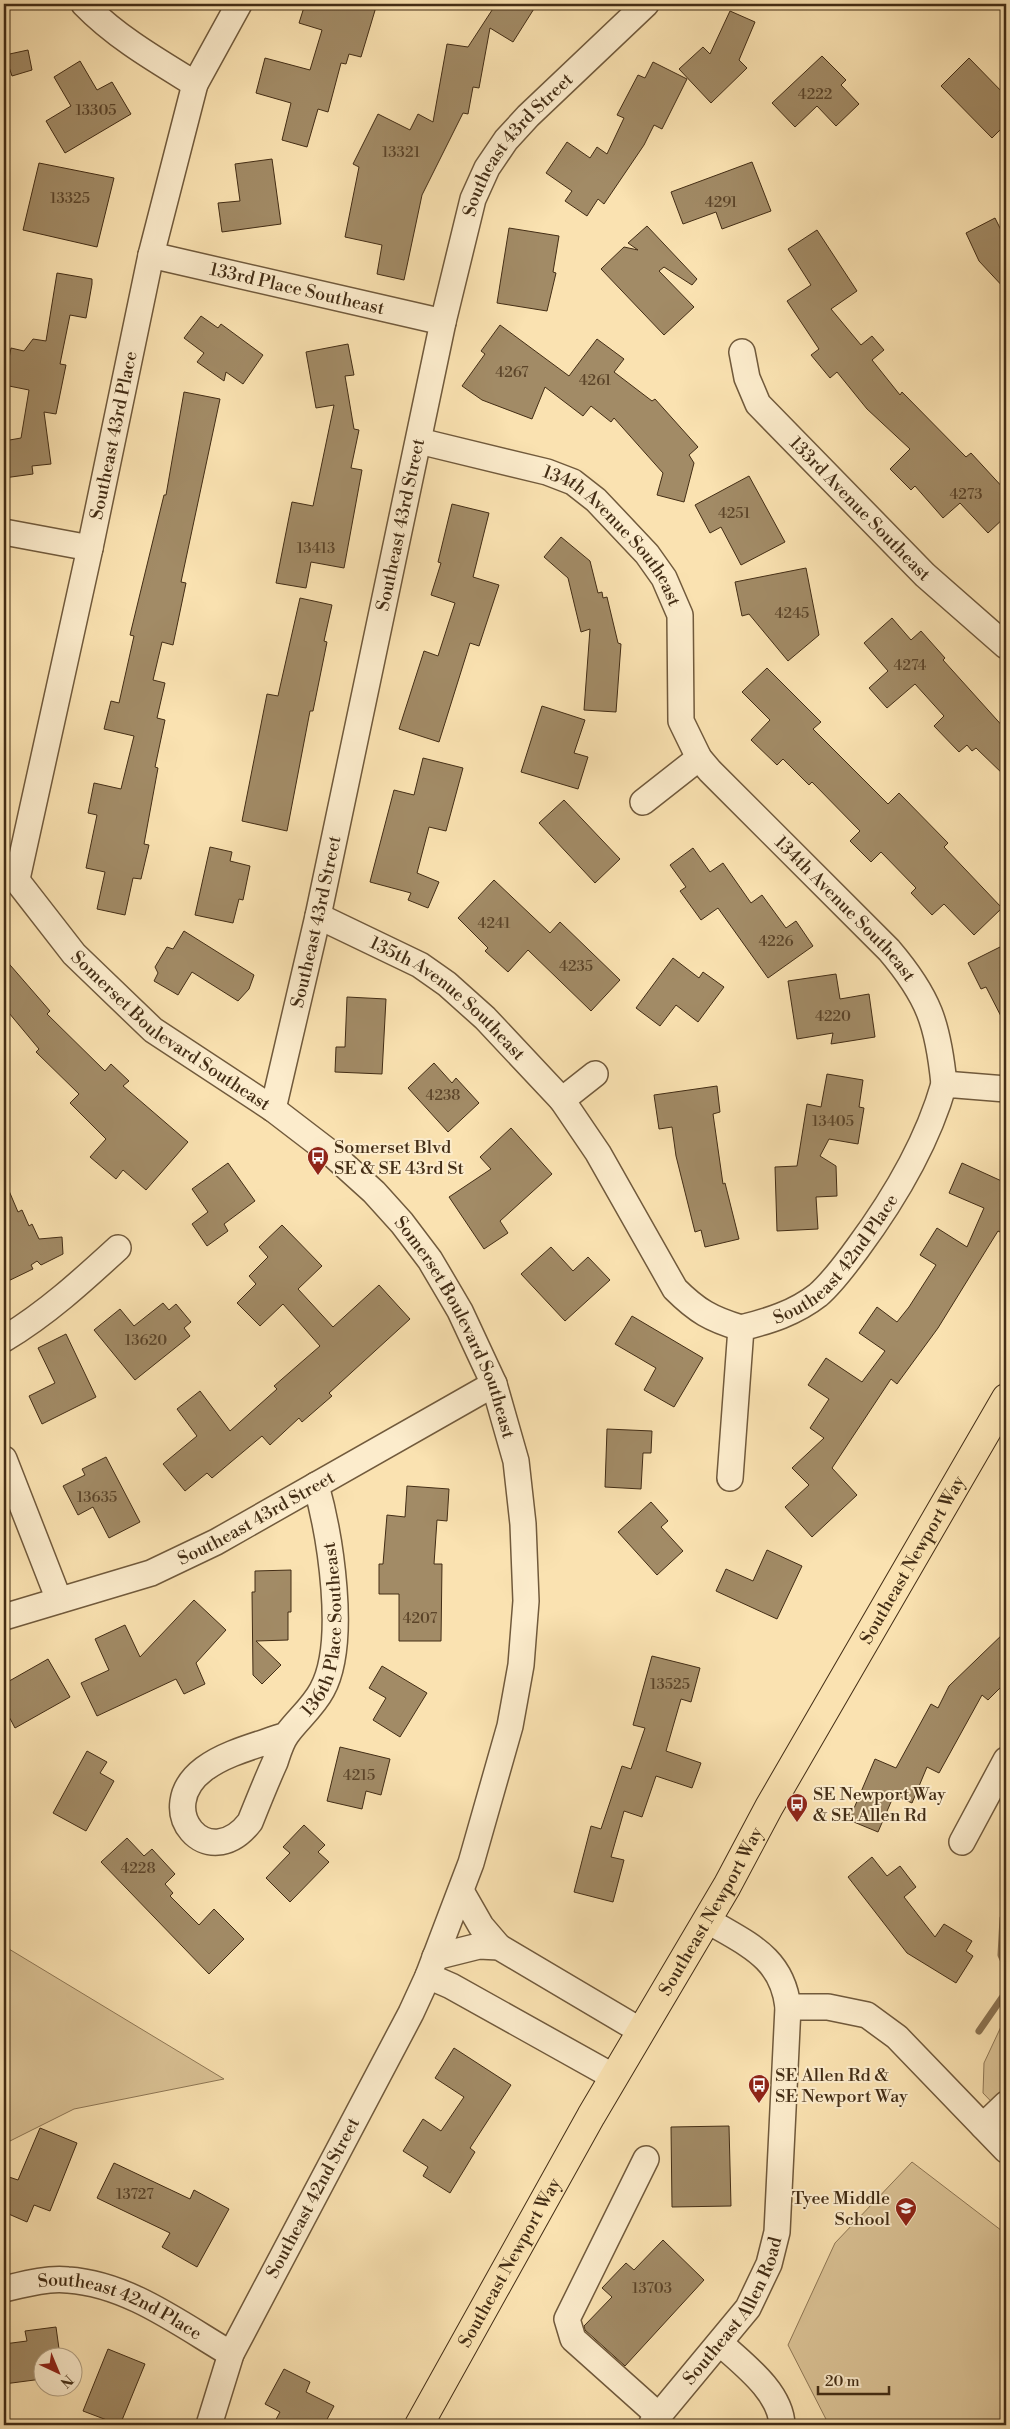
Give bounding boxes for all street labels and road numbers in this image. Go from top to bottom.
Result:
street label: Southeast 43rd Street [458,68,578,219]
street label: 133rd Place Southeast [208,257,387,320]
street label: Southeast 43rd Place [85,349,142,522]
street label: 133rd Avenue Southeast [785,432,936,587]
street label: Southeast 43rd Street [371,436,430,613]
street label: 134th Avenue Southeast [540,460,686,610]
street label: 134th Avenue Southeast [770,831,921,986]
street label: Southeast 43rd Street [285,833,346,1010]
street label: 135th Avenue Southeast [366,931,531,1066]
street label: Somerset Boulevard Southeast [66,946,275,1116]
street label: Southeast 42nd Place [770,1190,903,1329]
street label: Somerset Boulevard Southeast [390,1211,521,1442]
street label: Southeast 43rd Street [174,1465,339,1570]
street label: Southeast Newport Way [854,1471,970,1648]
street label: 136th Place Southeast [296,1540,347,1721]
street label: Southeast Newport Way [653,1822,768,2000]
street label: Southeast 42nd Street [261,2113,365,2282]
street label: Southeast Newport Way [453,2173,566,2351]
street label: Southeast Allen Road [678,2234,787,2390]
street label: Southeast 42nd Place [36,2268,206,2345]

